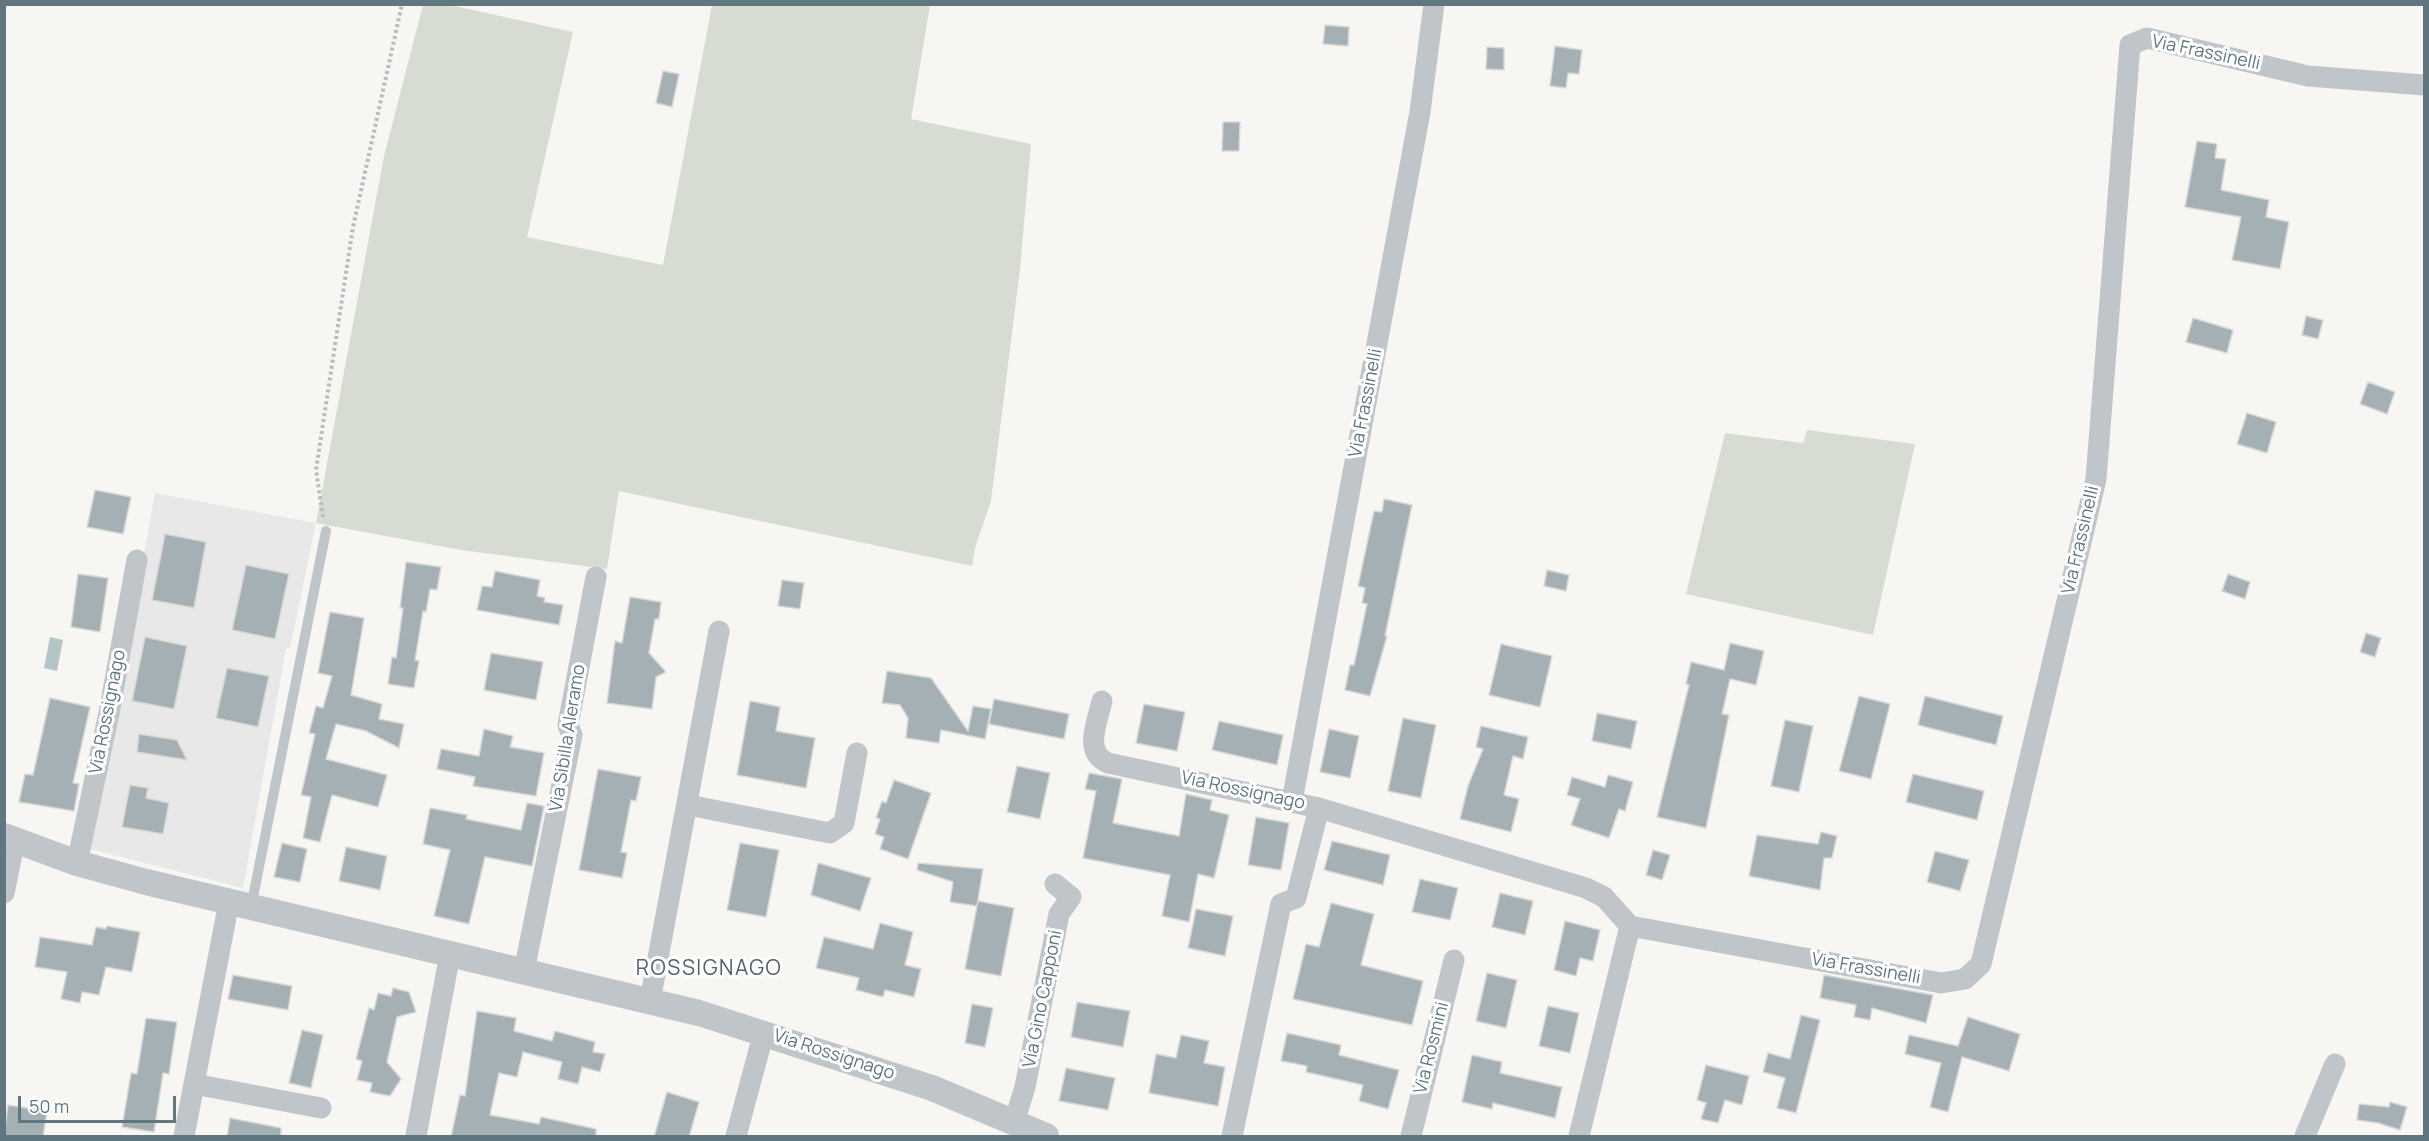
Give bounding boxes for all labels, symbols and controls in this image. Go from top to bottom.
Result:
street label: Via Frassinelli [2150,31,2262,75]
street label: Via Frassinelli [1345,347,1387,459]
street label: Via Frassinelli [2058,484,2104,596]
street label: Via Rossignago [85,648,131,776]
street label: Via Sibilla Aleramo [546,663,590,813]
street label: Via Rossignago [1179,767,1307,815]
street label: Via Gino Capponi [1019,928,1067,1070]
street label: Via Frassinelli [1810,949,1922,989]
district label: ROSSIGNAGO [636,956,782,982]
street label: Via Rosmini [1410,1000,1454,1096]
street label: Via Rossignago [771,1025,897,1085]
scale bar [21,1084,178,1122]
text: 50 m [29,1094,69,1118]

